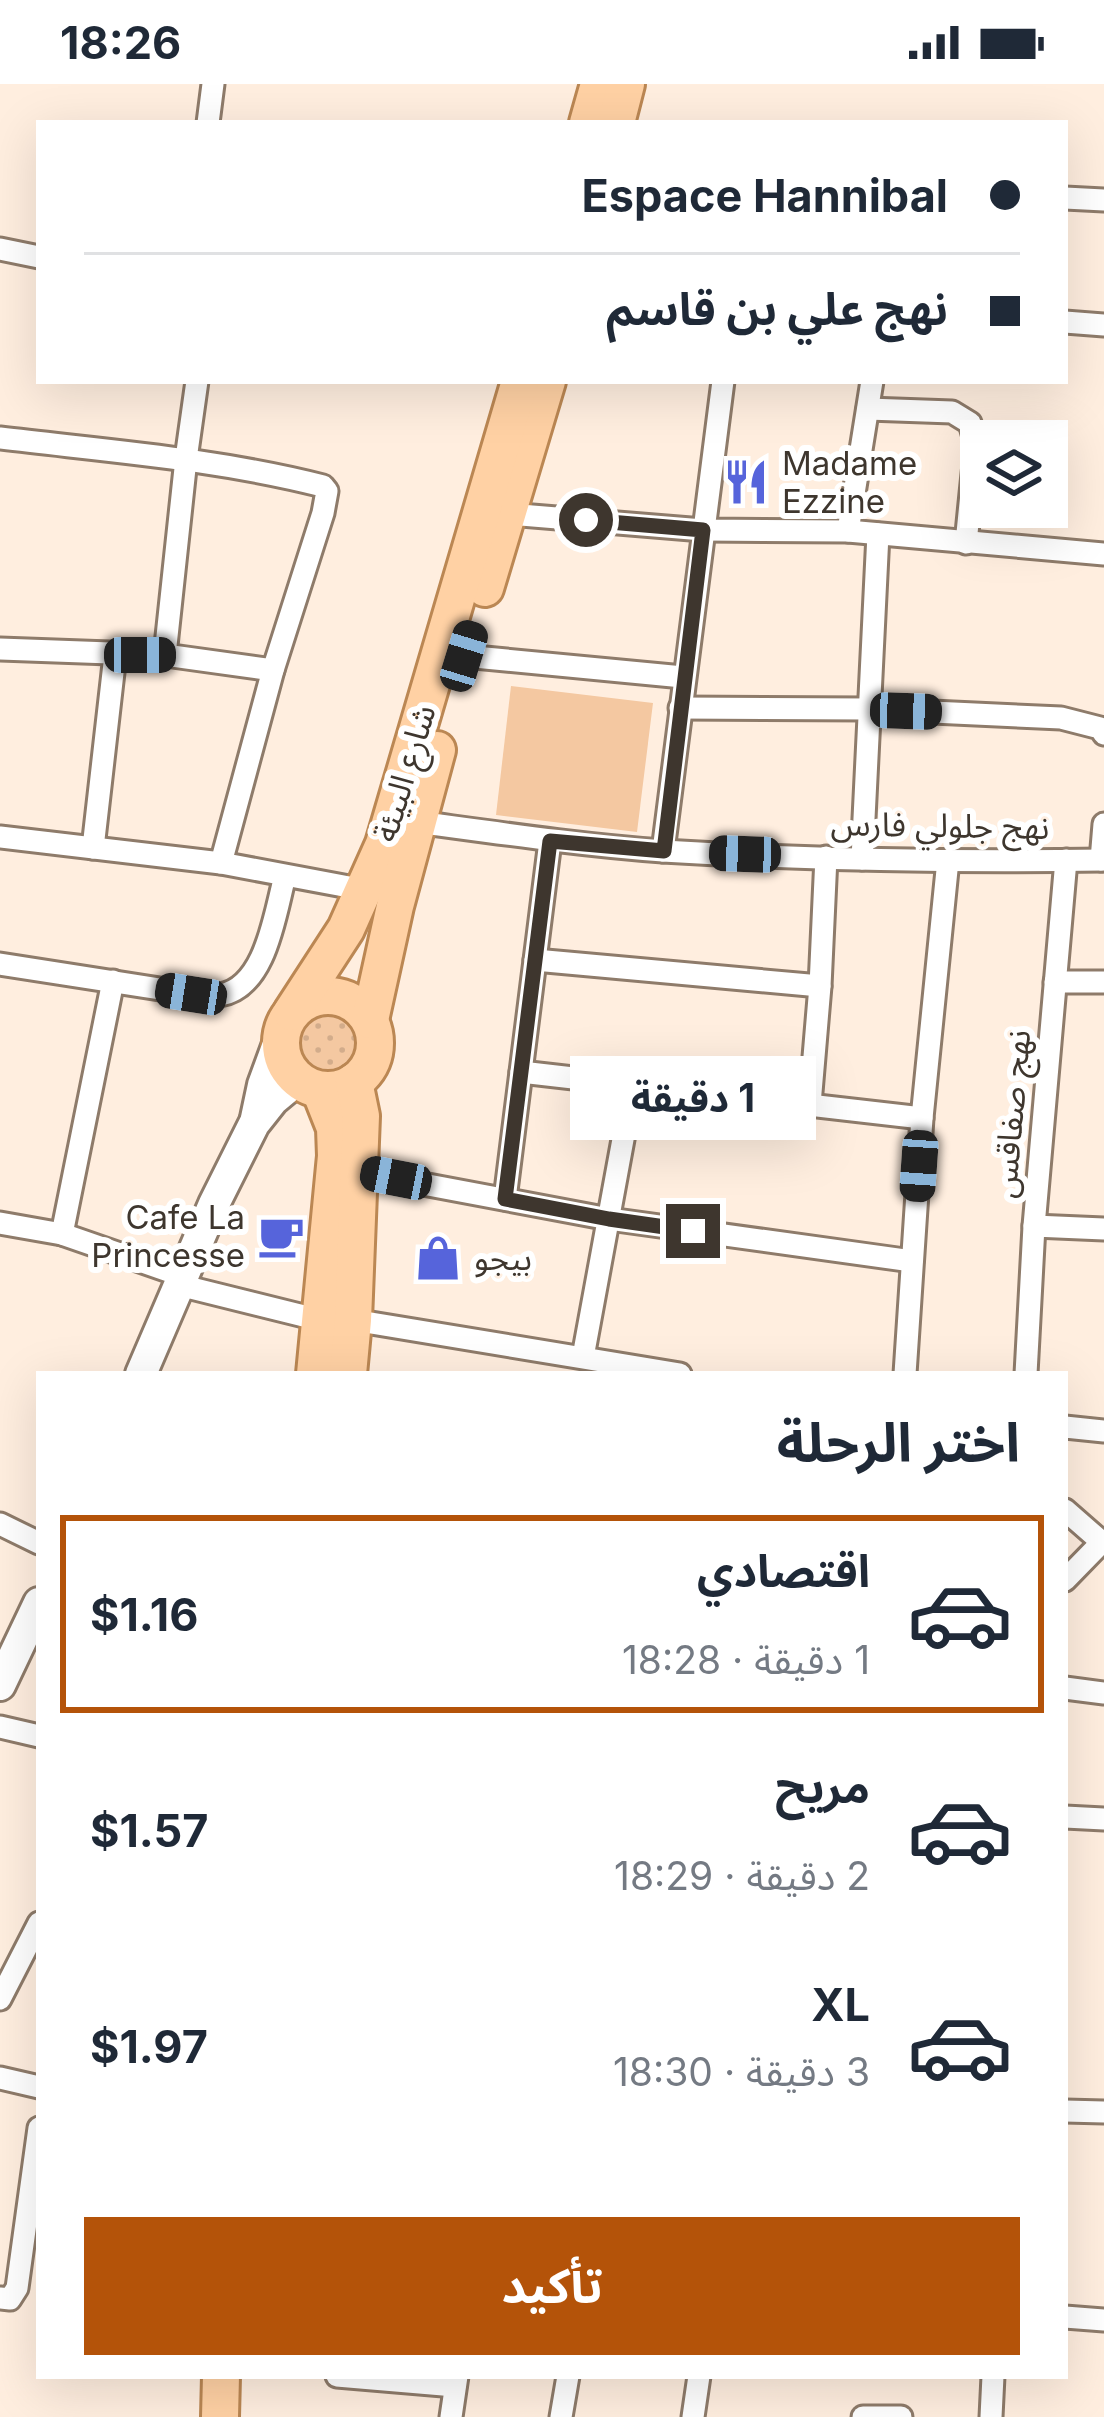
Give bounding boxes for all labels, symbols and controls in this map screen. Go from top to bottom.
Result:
text: 18:26 [60,15,181,70]
text: Espace Hannibal [581,168,948,223]
text: نهج علي بن قاسم [606,281,948,336]
map controls [960,420,1068,528]
button: layers [960,420,1068,528]
place label: Madame Ezzine [782,443,917,521]
restaurant icon: Madame Ezzine [721,457,771,507]
route start [559,493,613,547]
car [436,616,492,696]
car [104,637,176,673]
car [869,692,943,730]
street label: شارع البيئة [364,700,449,848]
street label: نهج جلولي فارس [830,803,1050,853]
car [708,835,782,873]
car [153,971,229,1017]
street label: نهج صفاقس [984,1028,1043,1200]
callout: 1 دقيقة [570,1057,816,1141]
text: 1 دقيقة [631,1074,755,1121]
car [899,1129,939,1203]
car [357,1153,435,1203]
place label: Cafe La Princesse [91,1197,245,1275]
route end [666,1204,720,1258]
cafe icon: Cafe La Princesse [256,1211,306,1261]
shop icon: بيجو [413,1233,463,1283]
place label: بيجو [474,1238,532,1278]
text: اختر الرحلة [777,1410,1020,1475]
text: اقتصادي [697,1543,870,1598]
icon: car [906,1560,1014,1668]
text: $1.16 [90,1587,198,1642]
text: 1 دقيقة · 18:28 [622,1636,870,1683]
text: مريح [775,1759,870,1814]
icon: car [906,1776,1014,1884]
text: $1.57 [90,1803,209,1858]
text: 2 دقيقة · 18:29 [614,1852,870,1899]
text: XL [811,1977,870,2032]
icon: car [906,1992,1014,2100]
text: $1.97 [90,2019,208,2074]
text: 3 دقيقة · 18:30 [613,2048,870,2095]
button: تأكيد [84,2217,1020,2355]

